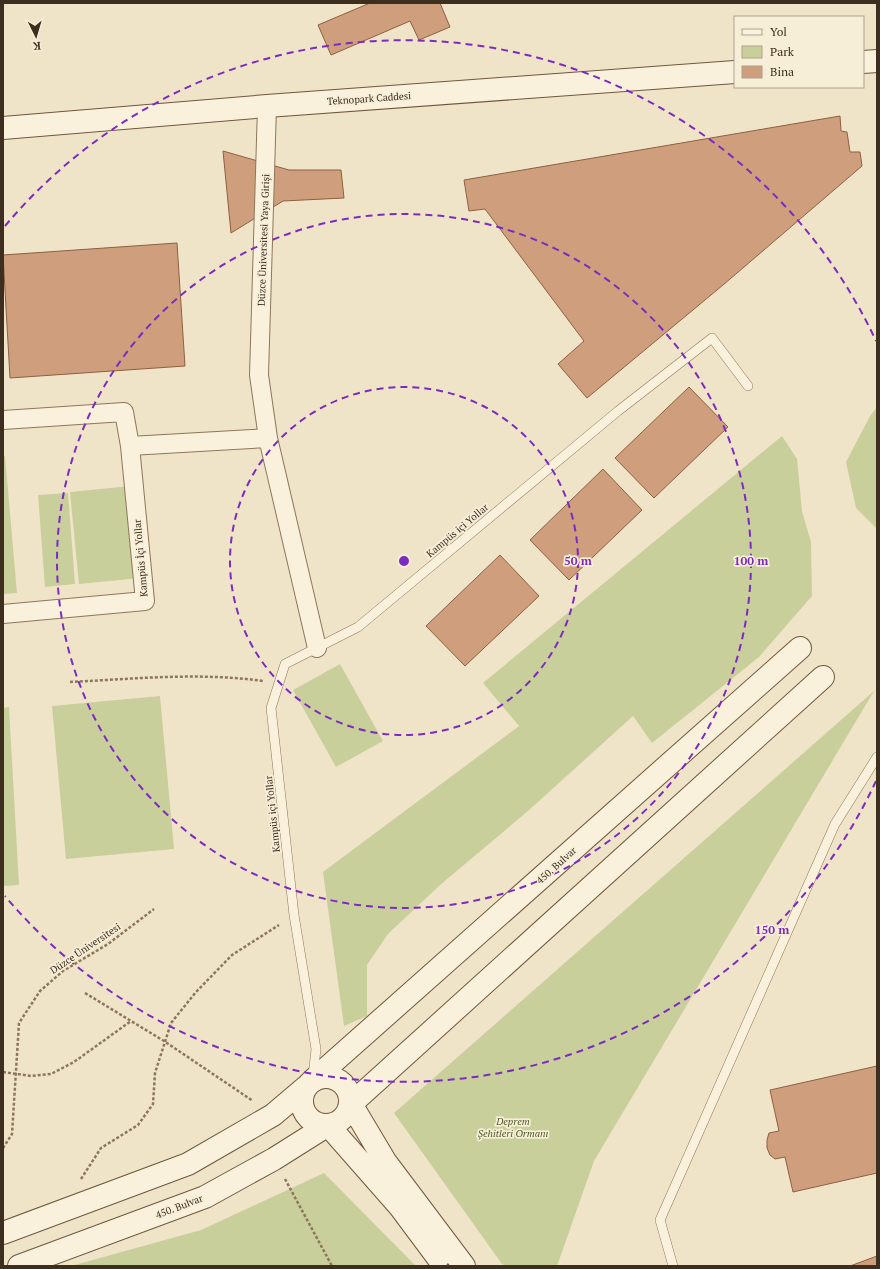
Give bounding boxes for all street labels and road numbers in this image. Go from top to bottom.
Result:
street label: Teknopark Caddesi [327,89,412,108]
street label: Düzce Üniversitesi Yaya Girişi [255,174,272,306]
street label: Kampüs içi Yollar [424,500,491,560]
street label: Kampüs İçi Yollar [131,518,150,597]
street label: Kampüs içi Yollar [262,775,283,853]
street label: 450. Bulvar [534,844,579,887]
street label: Düzce Üniversitesi [47,920,123,977]
street label: 450. Bulvar [154,1191,205,1221]

